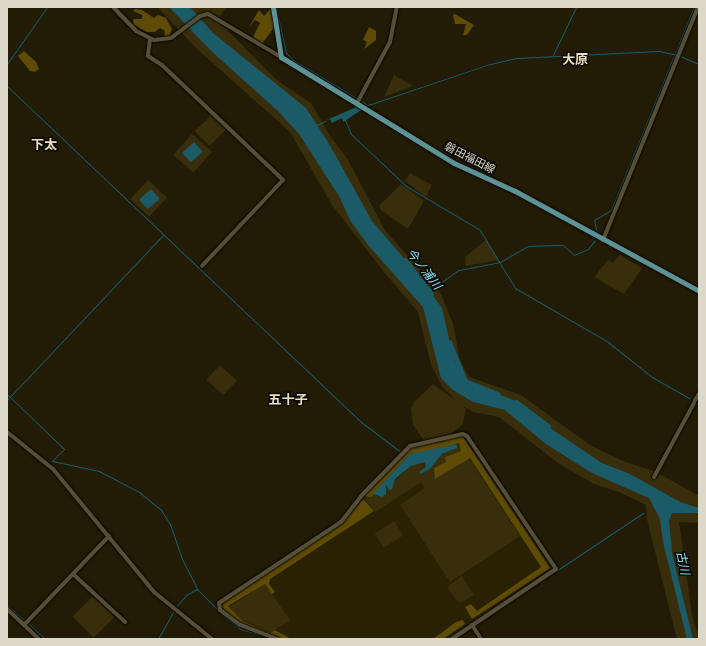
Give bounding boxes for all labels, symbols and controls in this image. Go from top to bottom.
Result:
district label: 大原 [562,51,588,67]
district label: 下太 [31,136,57,152]
street label: 磐田福田線 [443,140,497,176]
water label: 今ノ浦川 [404,246,444,292]
district label: 五十子 [269,391,307,407]
water label: 古川 [673,550,693,576]

